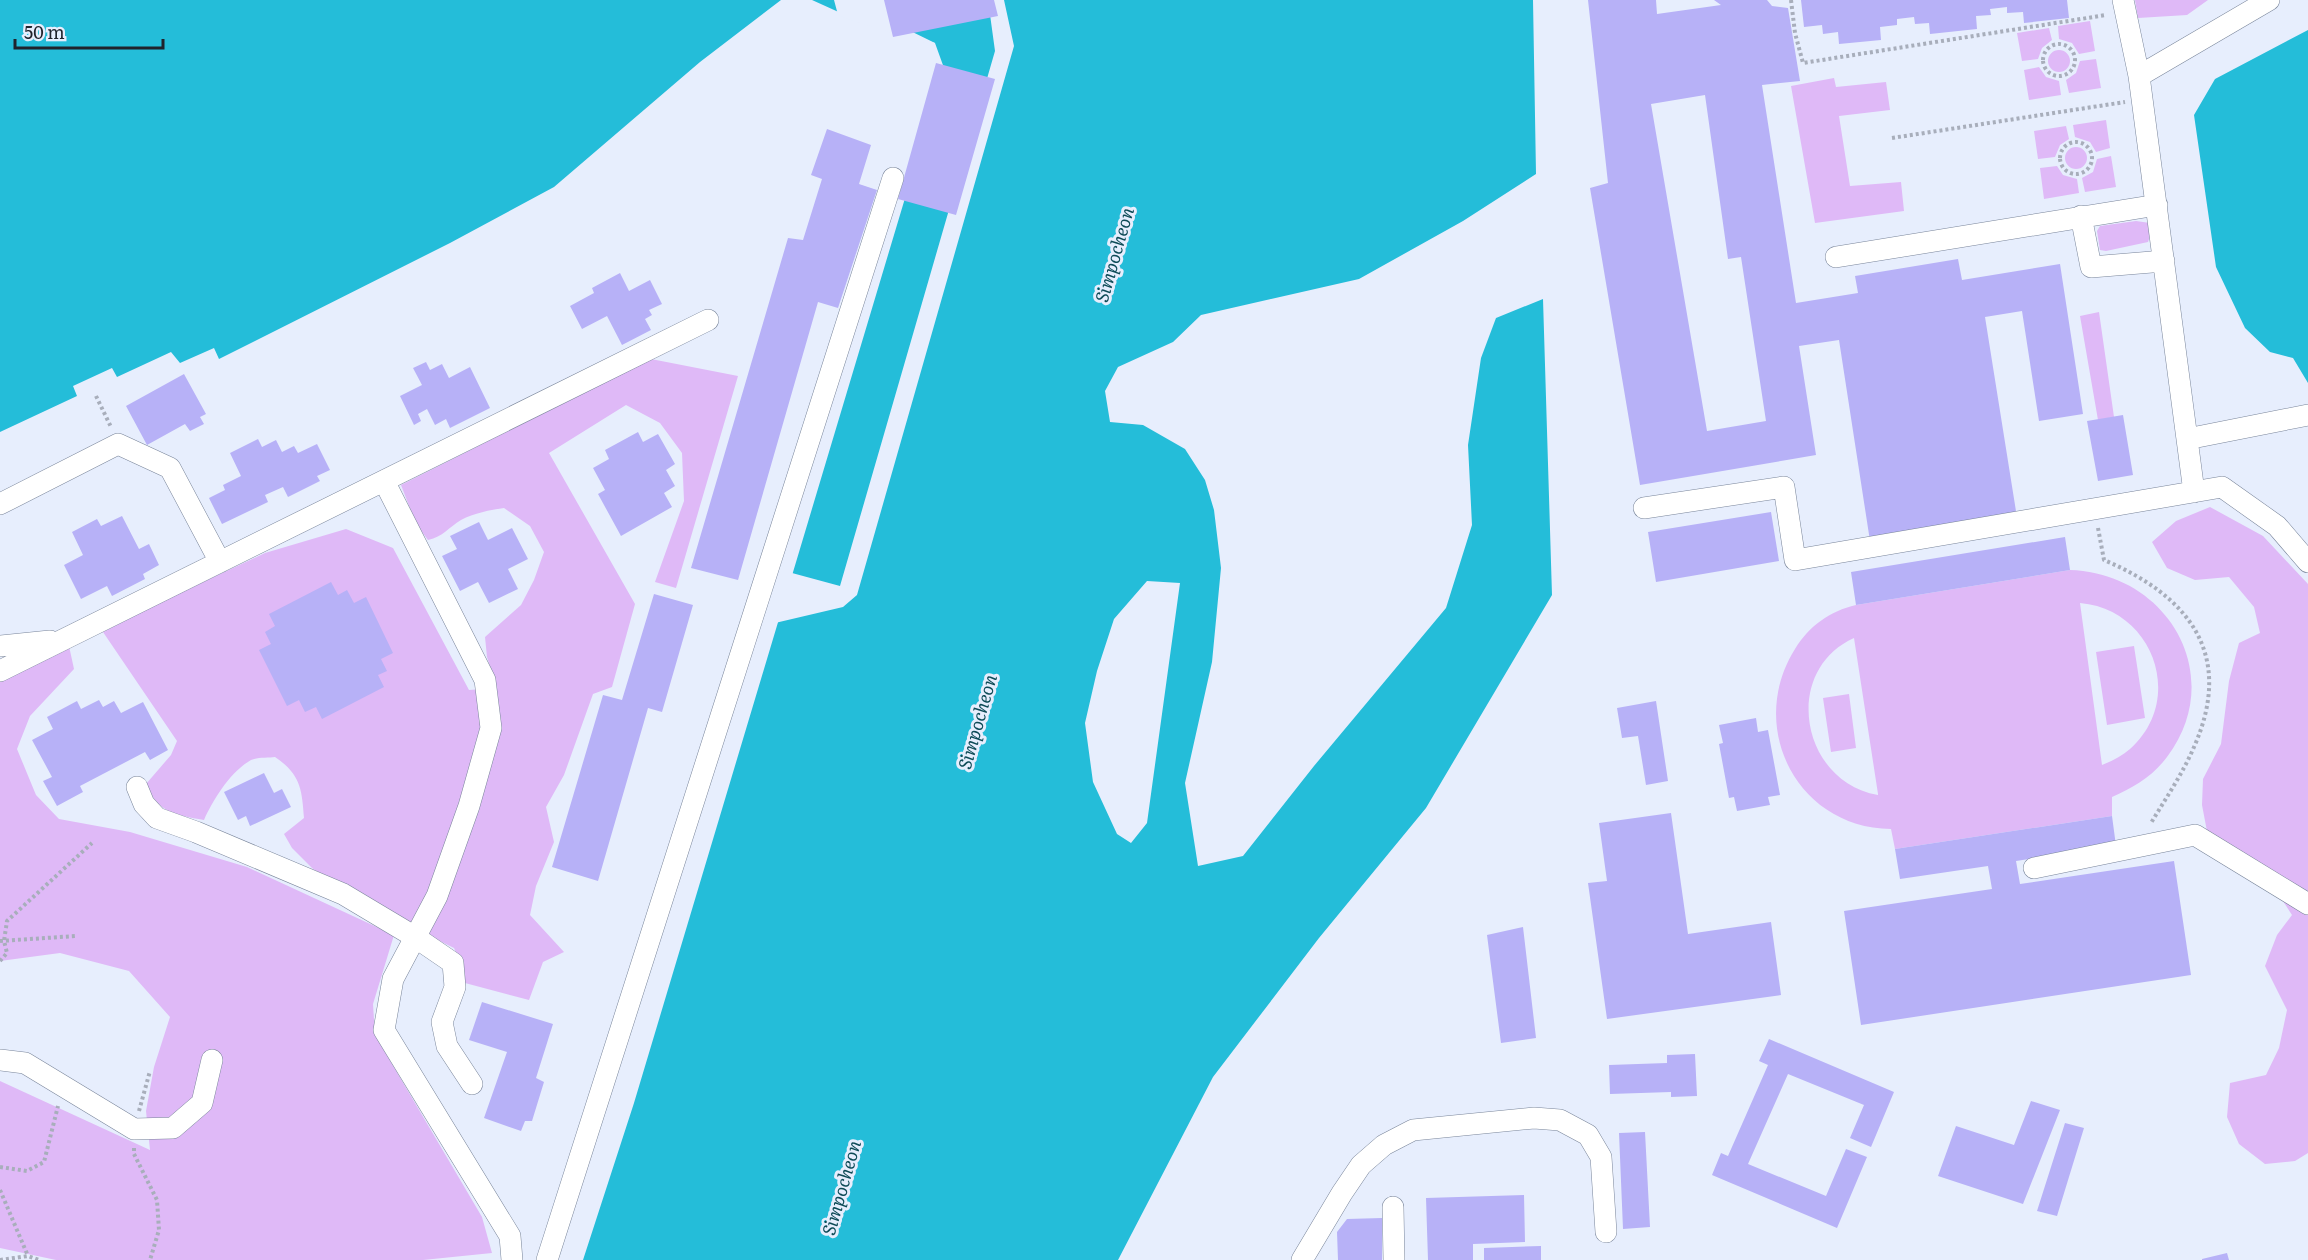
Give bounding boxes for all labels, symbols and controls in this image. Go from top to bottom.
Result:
scale bar [15,12,164,50]
text: 50 m [24,18,65,45]
water label: Simpocheon [1087,204,1140,305]
water label: Simpocheon [950,671,1003,772]
water label: Simpocheon [814,1137,867,1238]

